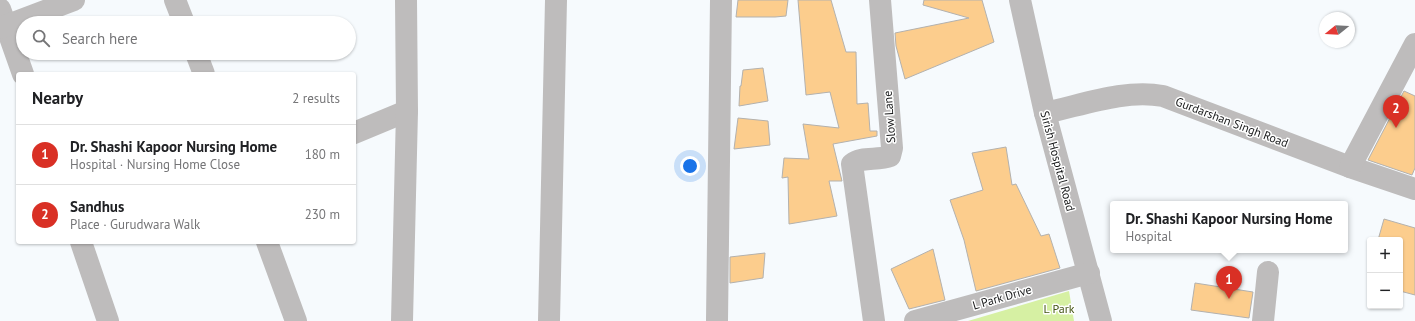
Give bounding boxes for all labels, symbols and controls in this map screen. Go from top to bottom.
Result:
north arrow [1319,12,1355,48]
search box [16,16,356,60]
icon: search [30,27,52,49]
text: Search here [62,29,138,48]
text: Nearby [32,87,83,109]
text: 2 results [292,90,340,107]
street label: Slow Lane [880,90,898,144]
street label: Gurdarshan Singh Road [1174,94,1290,150]
pin: 2 [1383,95,1409,128]
street label: Sirish Hospital Road [1037,109,1079,213]
text: Dr. Shashi Kapoor Nursing Home [70,137,277,156]
text: 1 [41,146,49,163]
text: 180 m [305,146,340,163]
text: Hospital · Nursing Home Close [70,156,240,173]
your location [680,156,700,176]
text: Sandhus [70,197,124,216]
popup [1110,201,1348,253]
text: 2 [41,206,49,223]
text: 230 m [305,206,340,223]
text: Dr. Shashi Kapoor Nursing Home [1125,209,1333,228]
text: Place · Gurudwara Walk [70,216,200,233]
text: Hospital [1125,228,1172,245]
map controls [1367,237,1403,309]
button: + [1367,237,1403,273]
pin: 1 [1216,266,1242,299]
button: − [1367,273,1403,309]
street label: L Park Drive [971,281,1033,313]
park label: L Park [1044,301,1075,316]

